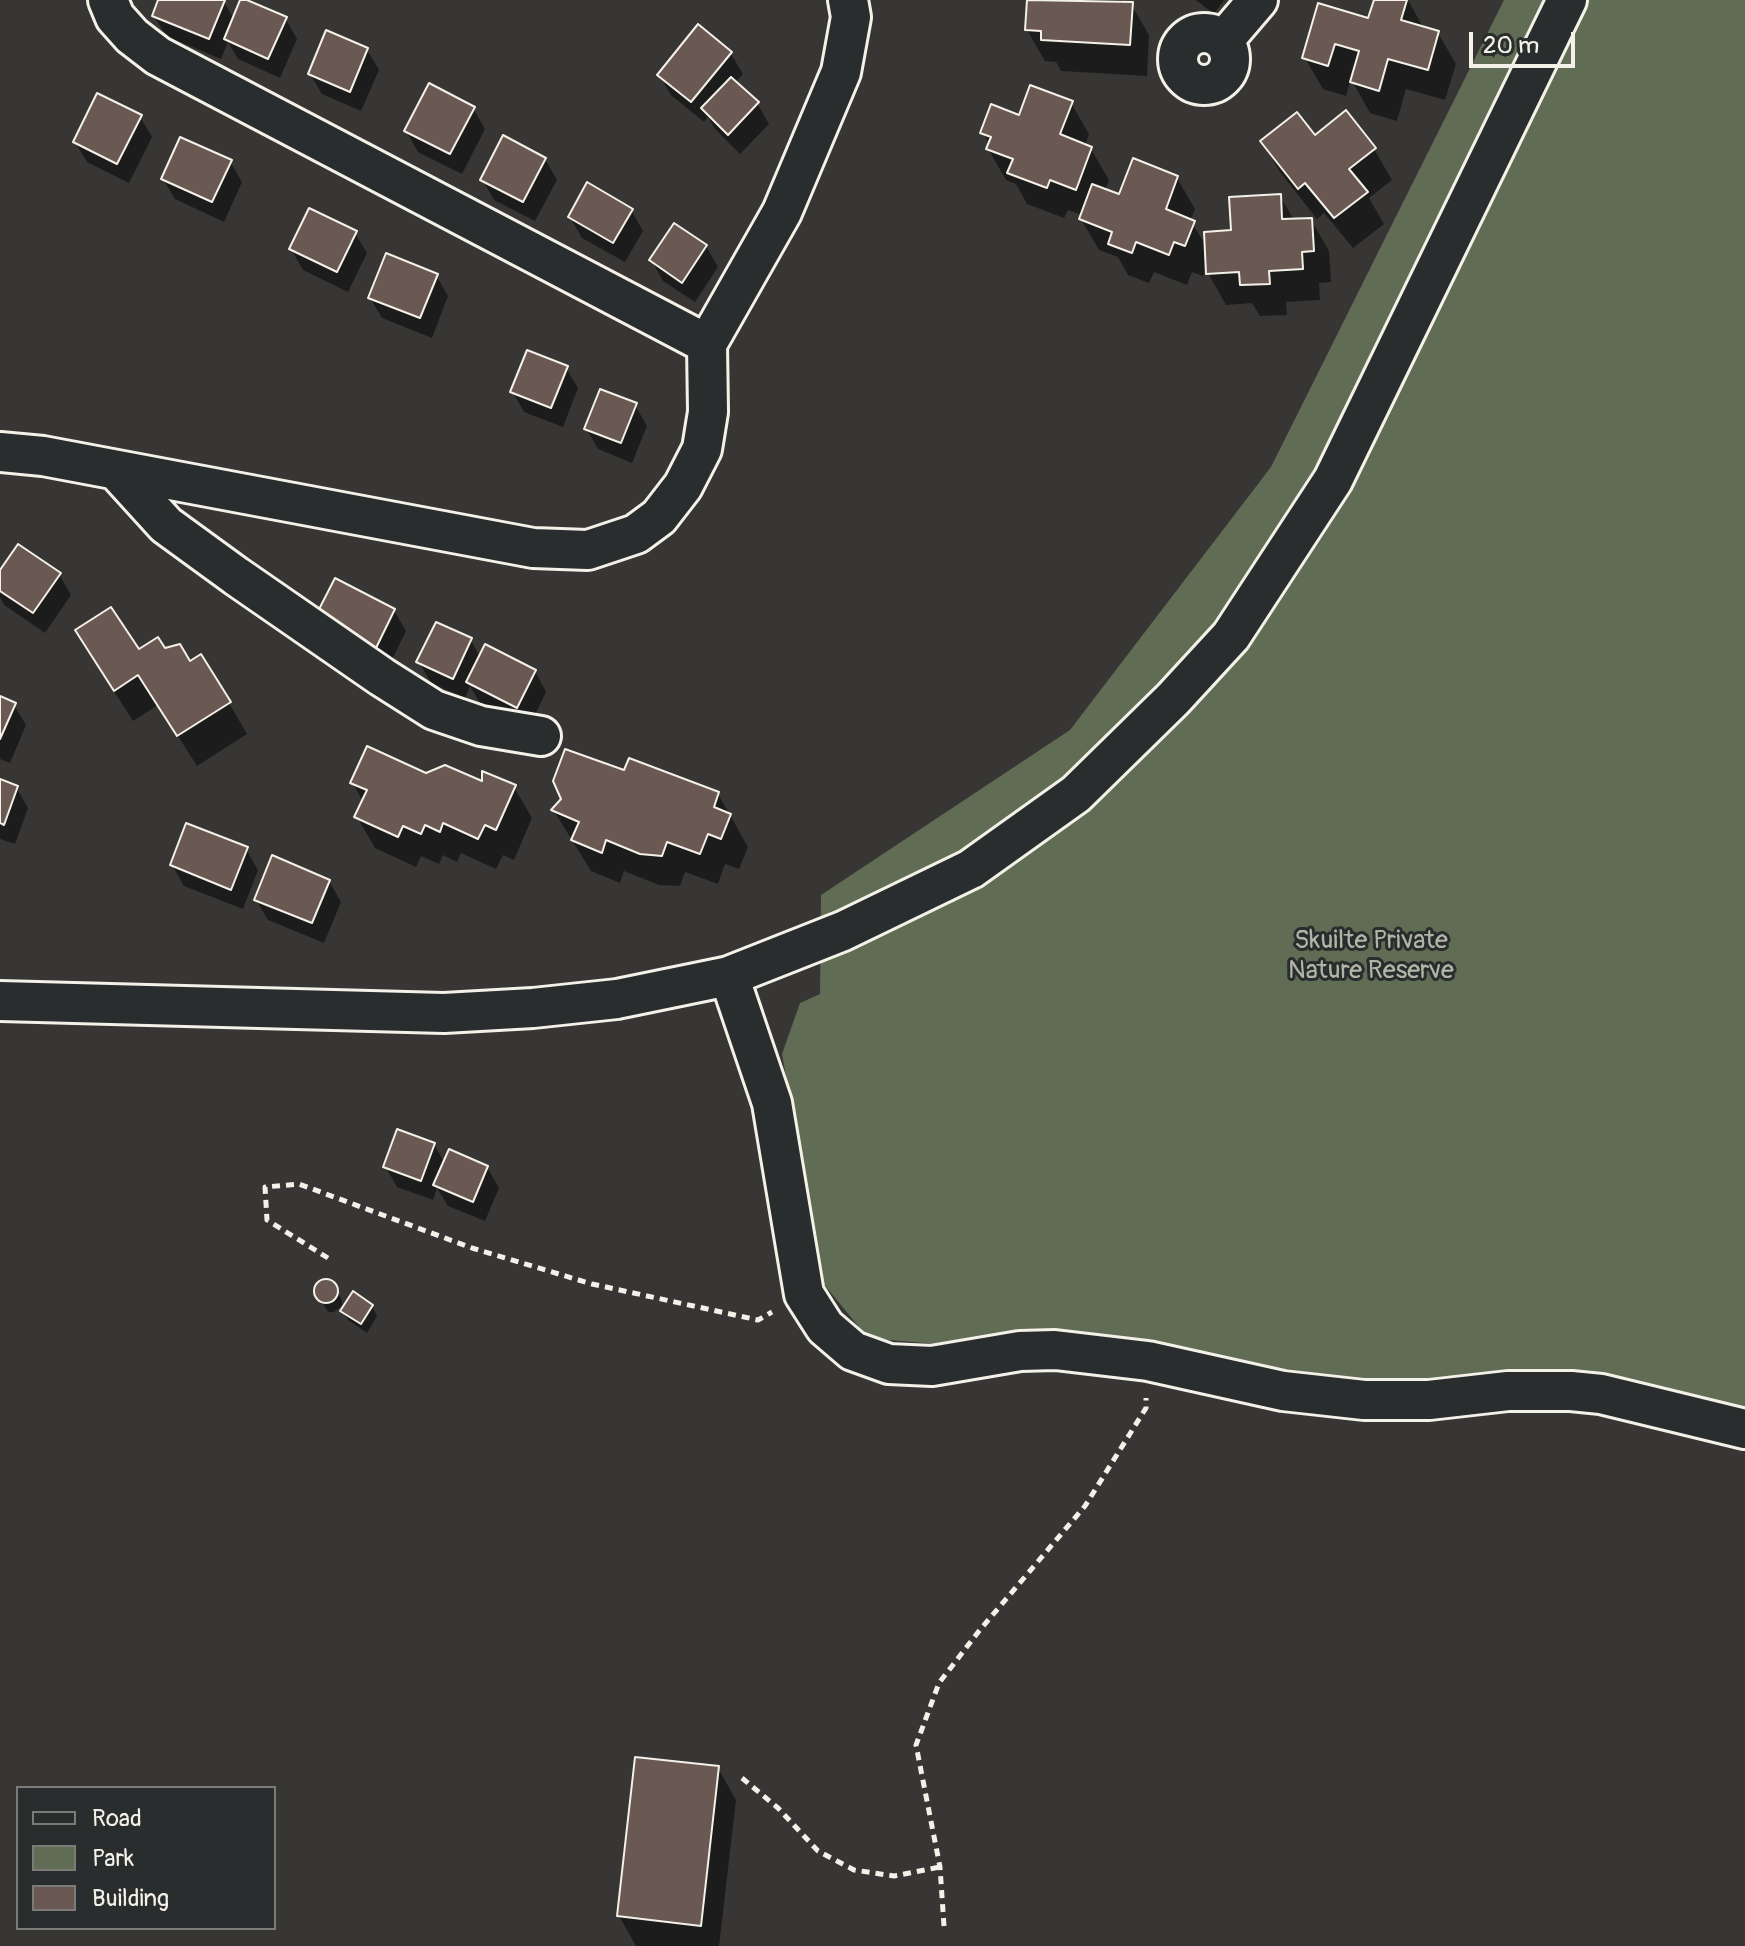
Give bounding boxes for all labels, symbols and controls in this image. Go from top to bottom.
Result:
scale bar [1473,16,1579,66]
text: 20 m [1483,31,1539,60]
park label: Skuilte Private Nature Reserve [1288,925,1454,986]
legend [16,1786,276,1930]
text: Road [92,1804,142,1833]
text: Park [92,1844,134,1873]
text: Building [92,1884,169,1913]

